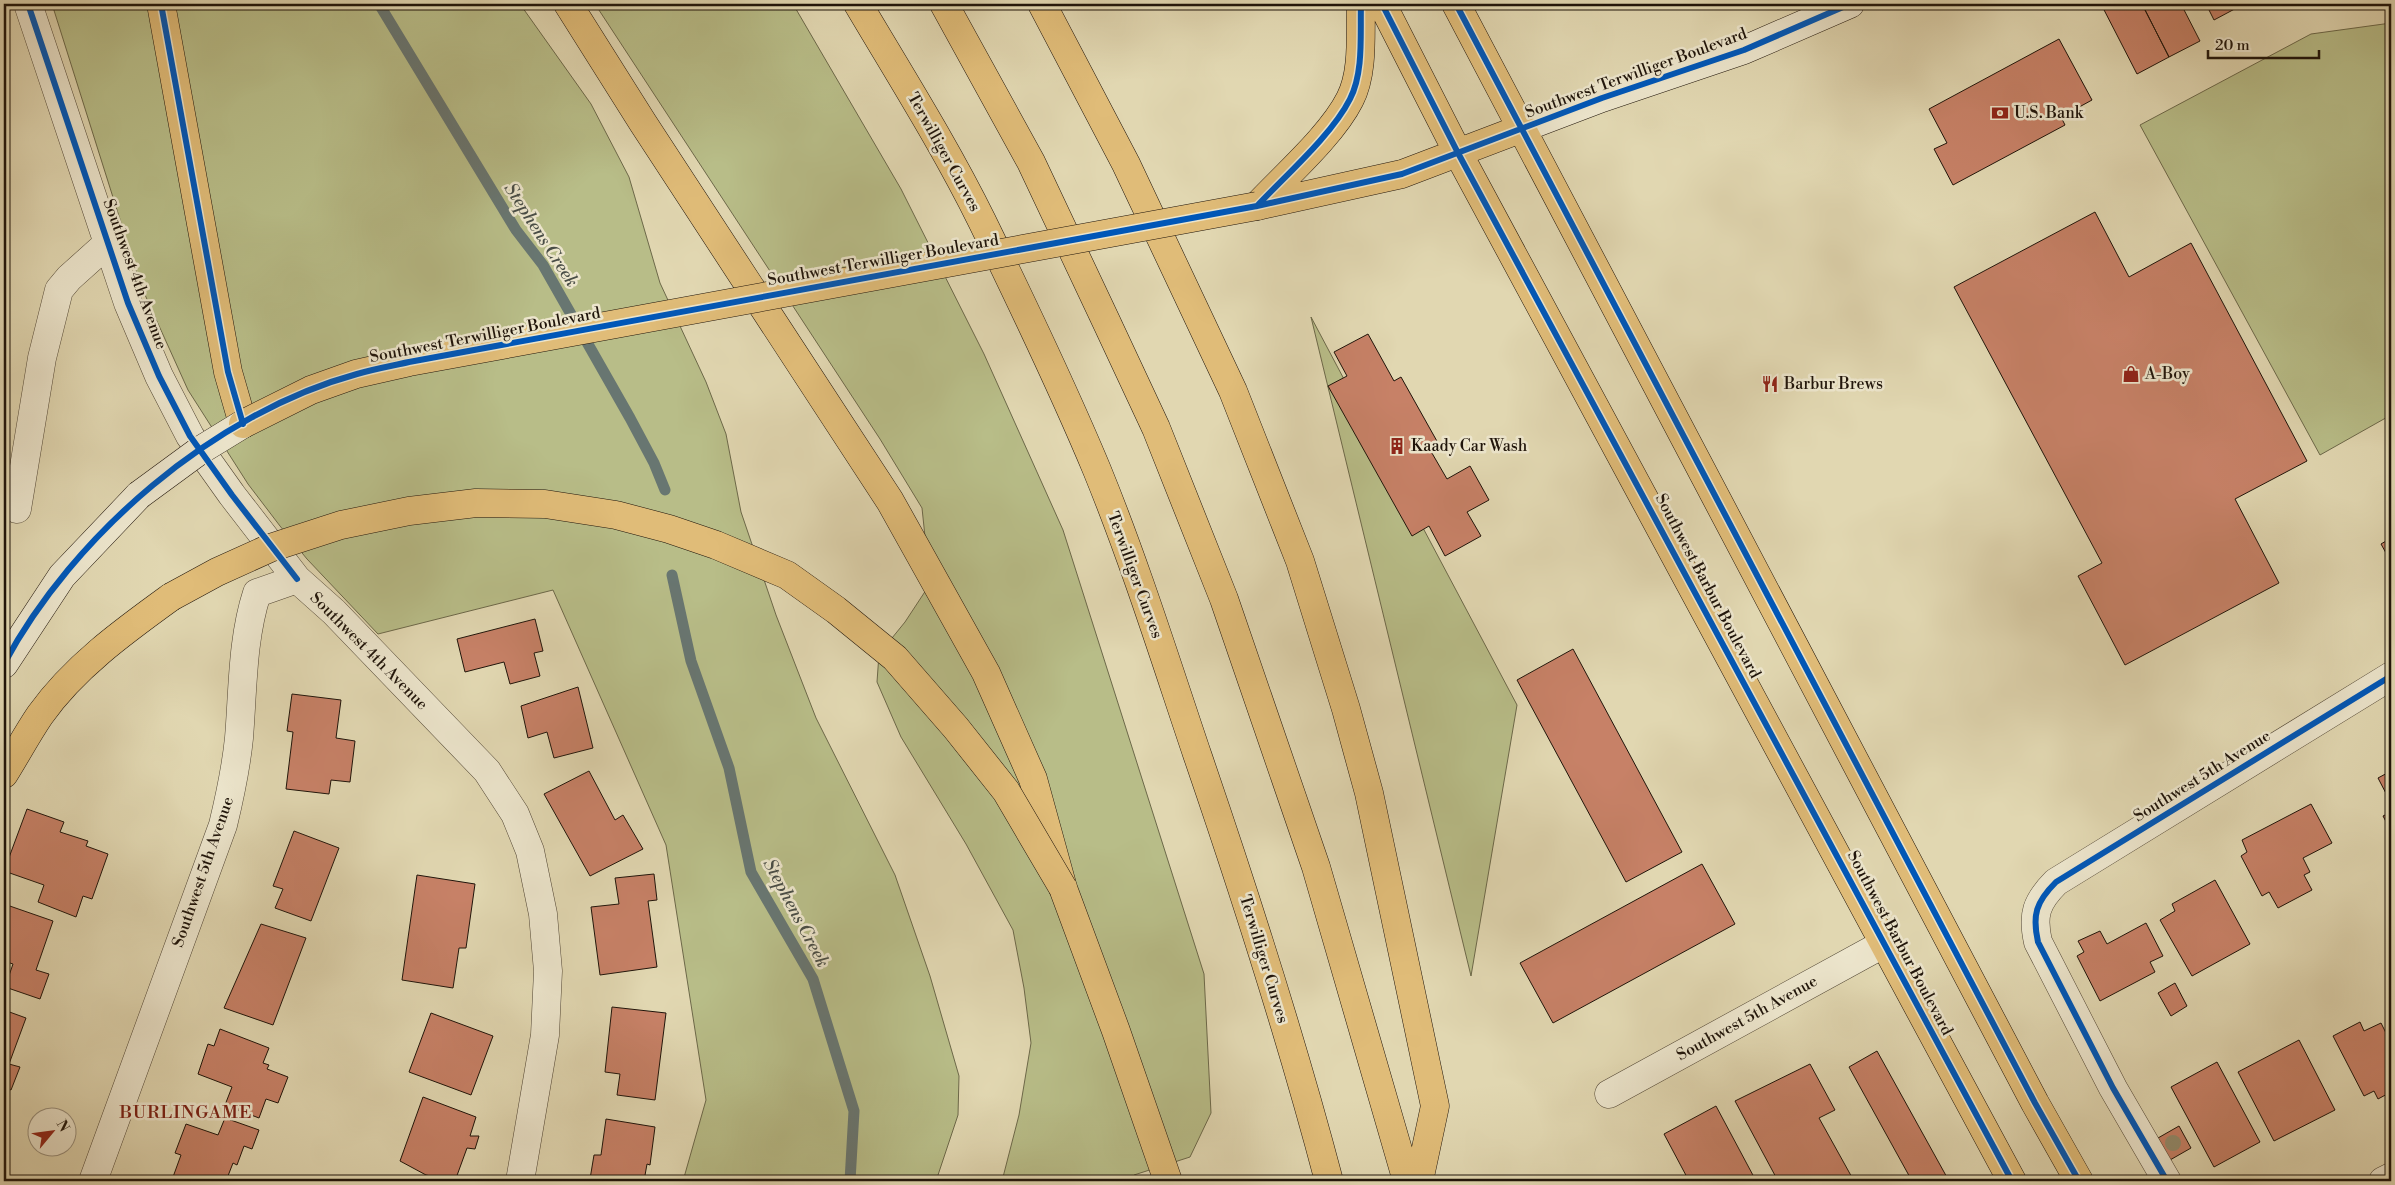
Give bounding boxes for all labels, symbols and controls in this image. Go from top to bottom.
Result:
street label: Southwest Terwilliger Boulevard [1522,23,1750,123]
scale bar [2208,28,2319,60]
text: 20 m [2215,36,2250,55]
street label: Terwilliger Curves [903,89,985,215]
bank icon: U.S. Bank [1990,103,2010,123]
place label: U.S. Bank [2014,103,2085,123]
water label: Stephens Creek [499,178,583,292]
street label: Southwest 4th Avenue [98,196,172,352]
street label: Southwest Terwilliger Boulevard [766,230,1000,290]
street label: Southwest Terwilliger Boulevard [368,303,602,367]
shop icon: A-Boy [2121,364,2141,384]
place label: A-Boy [2144,364,2190,384]
restaurant icon: Barbur Brews [1760,374,1780,394]
place label: Barbur Brews [1783,374,1883,394]
building icon: Kaady Car Wash [1387,436,1407,456]
place label: Kaady Car Wash [1411,436,1528,456]
street label: Southwest Barbur Boulevard [1651,490,1765,682]
street label: Terwilliger Curves [1103,509,1167,641]
street label: Southwest 4th Avenue [306,588,432,714]
street label: Southwest 5th Avenue [2130,726,2274,826]
street label: Southwest 5th Avenue [168,794,238,950]
street label: Southwest Barbur Boulevard [1843,847,1957,1039]
water label: Stephens Creek [758,855,834,971]
street label: Terwilliger Curves [1235,892,1293,1026]
street label: Southwest 5th Avenue [1673,971,1821,1065]
district label: BURLINGAME [119,1101,252,1124]
north arrow [28,1108,78,1158]
text: N [52,1117,73,1135]

